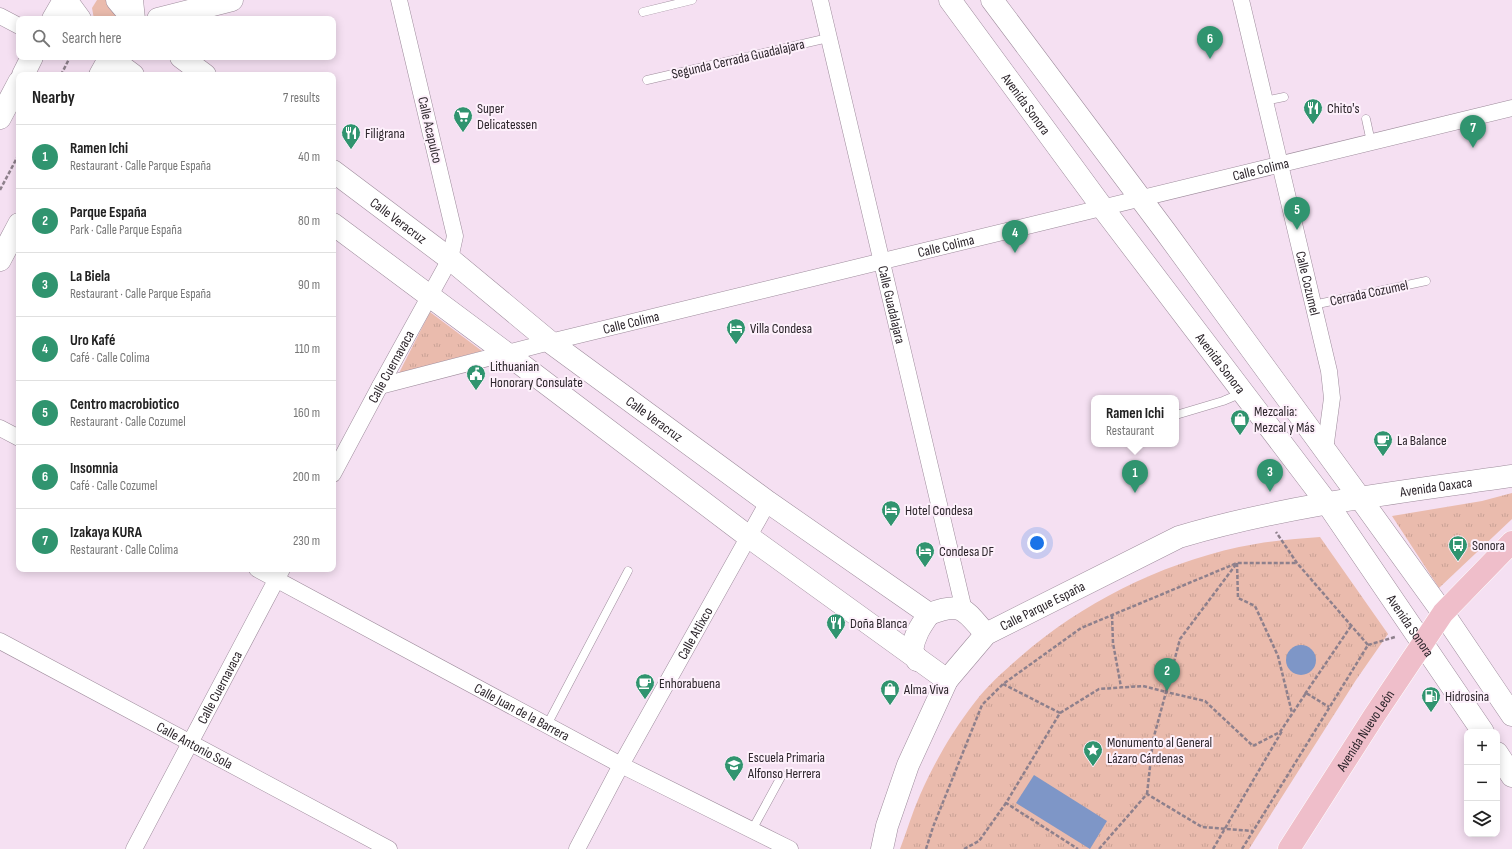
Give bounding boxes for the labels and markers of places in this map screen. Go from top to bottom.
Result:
pin: 6 [1197,26,1223,59]
restaurant icon: Chito's [1302,97,1324,125]
place label: Super Delicatessen [477,100,537,133]
place label: Chito's [1327,100,1360,117]
supermarket icon: Super Delicatessen [452,105,474,133]
pin: 7 [1460,115,1486,148]
restaurant icon: Filigrana [340,122,362,150]
place label: Filigrana [365,125,405,142]
pin: 5 [1284,197,1310,230]
pin: 4 [1002,220,1028,253]
hotel icon: Villa Condesa [725,317,747,345]
place label: Villa Condesa [750,320,812,337]
place label: Lithuanian Honorary Consulate [490,358,583,391]
public building icon: Lithuanian Honorary Consulate [465,363,487,391]
place label: Mezcalia: Mezcal y Más [1254,403,1315,436]
shop icon: Mezcalia: Mezcal y Más [1229,408,1251,436]
cafe icon: La Balance [1372,429,1394,457]
place label: La Balance [1397,432,1447,449]
pin: 3 [1257,459,1283,492]
pin: 1 [1122,460,1148,493]
hotel icon: Hotel Condesa [880,499,902,527]
place label: Hotel Condesa [905,502,973,519]
bus stop icon: Sonora [1447,534,1469,562]
place label: Sonora [1472,537,1505,554]
hotel icon: Condesa DF [914,540,936,568]
place label: Condesa DF [939,543,994,560]
restaurant icon: Doña Blanca [825,612,847,640]
place label: Doña Blanca [850,615,907,632]
pin: 2 [1154,658,1180,691]
cafe icon: Enhorabuena [634,672,656,700]
place label: Enhorabuena [659,675,720,692]
shop icon: Alma Viva [879,678,901,706]
place label: Alma Viva [903,681,949,698]
fuel station icon: Hidrosina [1420,685,1442,713]
place label: Hidrosina [1445,688,1489,705]
place label: Monumento al General Lázaro Cárdenas [1107,734,1212,767]
place icon: Monumento al General Lázaro Cárdenas [1082,739,1104,767]
place label: Escuela Primaria Alfonso Herrera [747,749,825,782]
school or university icon: Escuela Primaria Alfonso Herrera [723,754,745,782]

